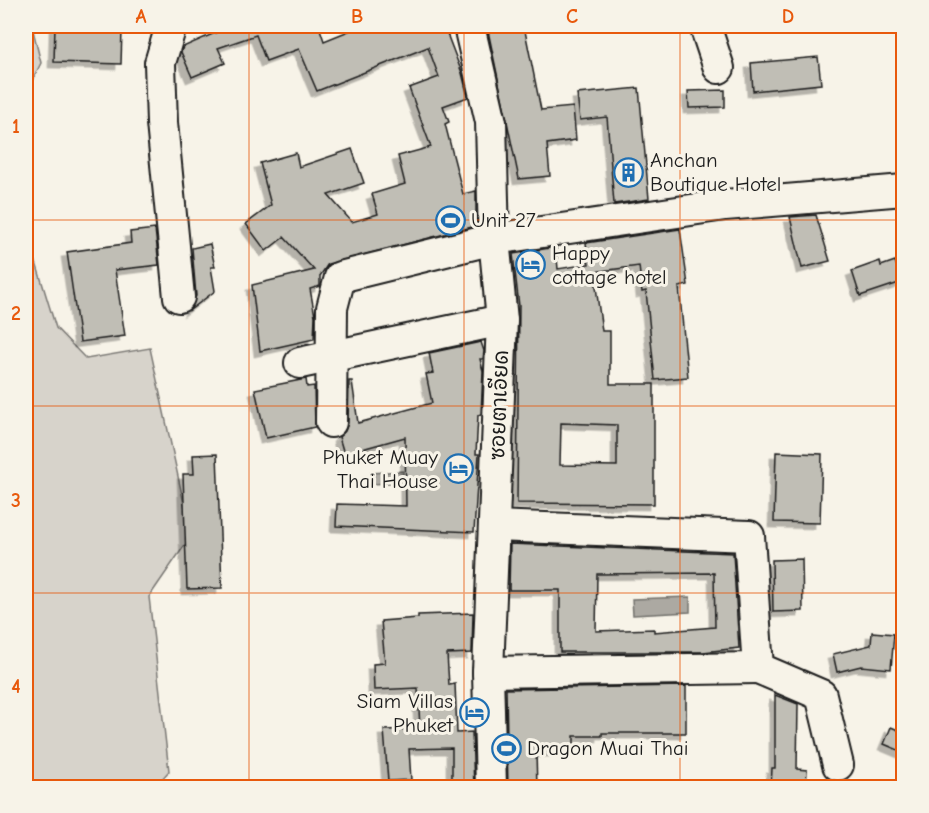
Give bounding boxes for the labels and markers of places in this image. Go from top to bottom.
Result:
place label: Anchan Boutique Hotel [650,148,781,196]
building icon: Anchan Boutique Hotel [613,156,645,188]
sports icon: Unit 27 [434,204,466,236]
place label: Unit 27 [471,208,536,232]
place label: Happy cottage hotel [552,241,667,289]
hotel icon: Happy cottage hotel [515,249,547,281]
place label: Phuket Muay Thai House [322,445,439,493]
hotel icon: Phuket Muay Thai House [443,453,475,485]
place label: Siam Villas Phuket [357,689,454,737]
hotel icon: Siam Villas Phuket [458,697,490,729]
sports icon: Dragon Muai Thai [490,732,522,764]
place label: Dragon Muai Thai [527,736,689,760]

